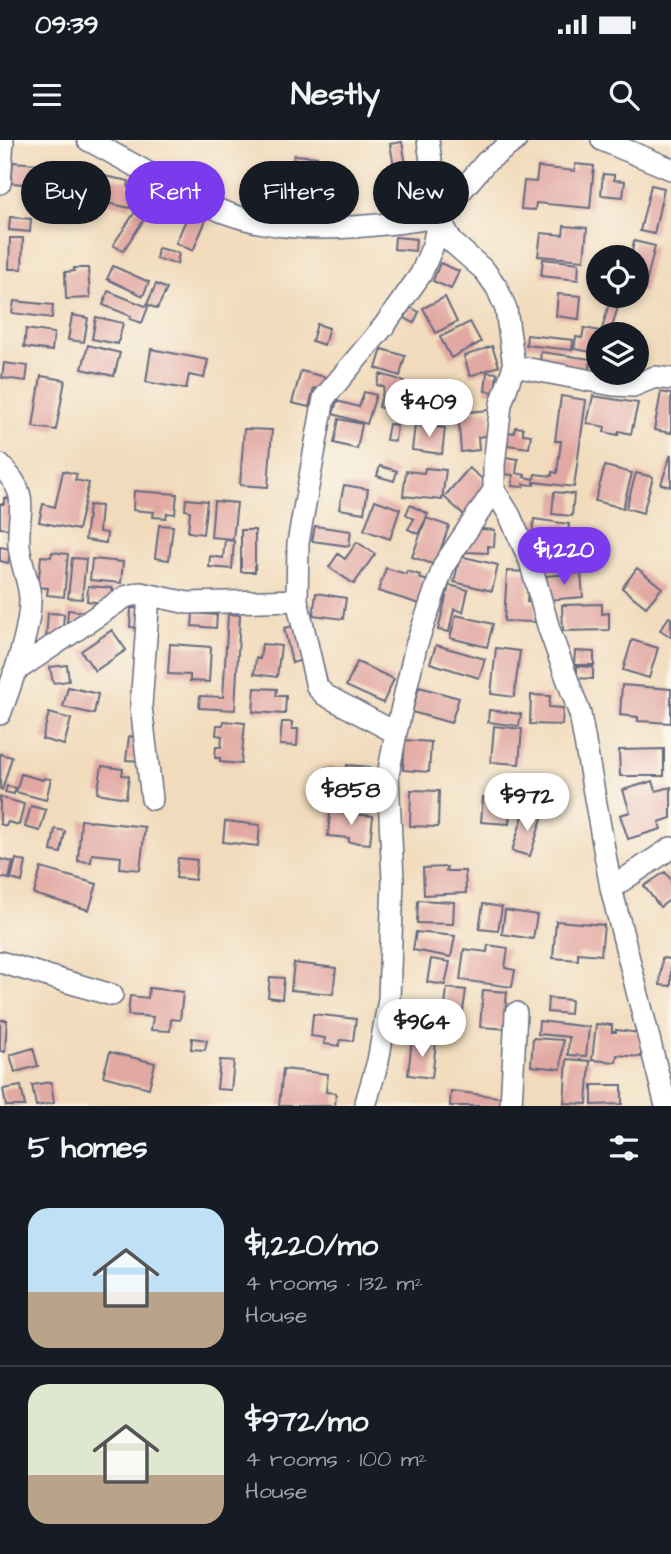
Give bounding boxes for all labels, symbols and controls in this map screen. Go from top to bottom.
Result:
text: 09:39 [35,7,99,43]
text: Nestly [291,72,380,117]
icon: menu [28,76,66,114]
icon: search [605,76,643,114]
chip: Buy [21,161,111,224]
chip: Rent [125,161,225,224]
chip: Filters [239,161,359,224]
chip: New [373,161,469,224]
map controls [586,245,649,385]
button: locate [586,245,649,308]
button: layers [586,322,649,385]
pin: $409 [388,380,470,439]
text: $409 [401,386,457,418]
pin: $1,220 [507,528,621,587]
text: $1,220 [534,534,594,566]
pin: $858 [310,768,392,827]
text: $858 [322,774,380,806]
pin: $972 [486,774,568,833]
text: $972 [500,780,554,812]
pin: $964 [381,1000,463,1059]
text: $964 [394,1006,450,1038]
text: 5 homes [28,1127,148,1169]
icon: filters [605,1129,643,1167]
text: $1,220/mo [245,1225,378,1267]
icon: home [84,1236,168,1320]
text: 4 rooms · 132 m² [245,1267,423,1299]
text: House [245,1299,308,1331]
text: $972/mo [245,1401,368,1443]
icon: home [84,1412,168,1496]
text: 4 rooms · 100 m² [245,1443,427,1475]
text: House [245,1475,308,1507]

